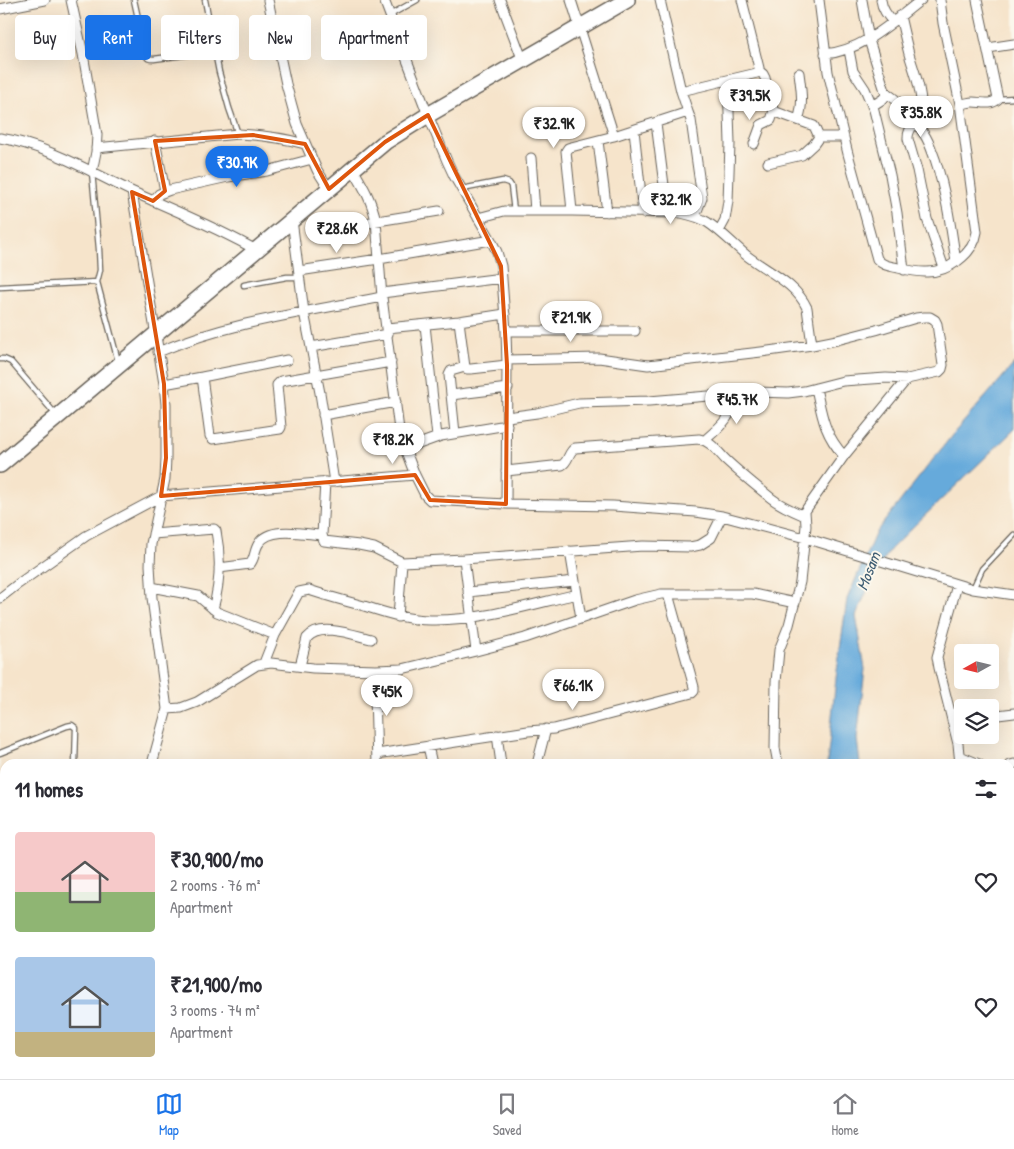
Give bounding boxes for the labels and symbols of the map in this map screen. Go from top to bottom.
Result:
pin: ₹39.5K [709,78,791,121]
pin: ₹35.8K [880,96,962,138]
pin: ₹32.9K [513,106,595,149]
pin: ₹30.9K [196,146,278,188]
pin: ₹32.1K [630,182,712,225]
pin: ₹28.6K [296,212,378,254]
pin: ₹21.9K [530,300,612,343]
pin: ₹45.7K [696,382,778,425]
pin: ₹18.2K [352,422,434,465]
water label: Mosam [851,548,886,593]
north arrow [954,644,999,689]
pin: ₹66.1K [532,668,614,711]
pin: ₹45K [357,674,417,717]

